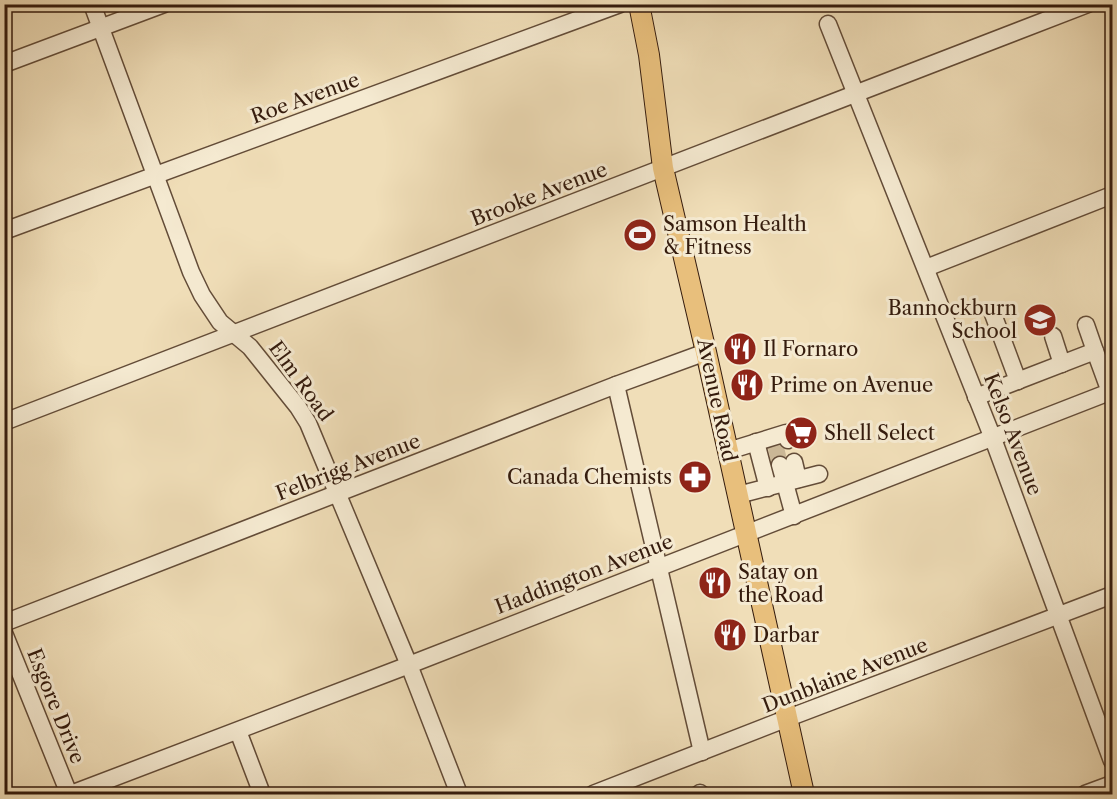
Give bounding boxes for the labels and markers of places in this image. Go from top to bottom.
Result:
place label: Samson Health & Fitness [663,212,807,259]
sports icon: Samson Health & Fitness [622,217,658,253]
place label: Bannockburn School [888,296,1017,343]
school or university icon: Bannockburn School [1022,302,1058,338]
restaurant icon: Il Fornaro [722,331,758,367]
place label: Il Fornaro [763,337,858,361]
restaurant icon: Prime on Avenue [729,367,765,403]
place label: Prime on Avenue [770,373,933,397]
supermarket icon: Shell Select [783,415,819,451]
place label: Shell Select [824,421,935,445]
pharmacy icon: Canada Chemists [677,459,713,495]
place label: Canada Chemists [507,465,672,489]
place label: Satay on the Road [738,560,824,607]
restaurant icon: Satay on the Road [697,565,733,601]
restaurant icon: Darbar [712,617,748,653]
place label: Darbar [753,623,820,647]

